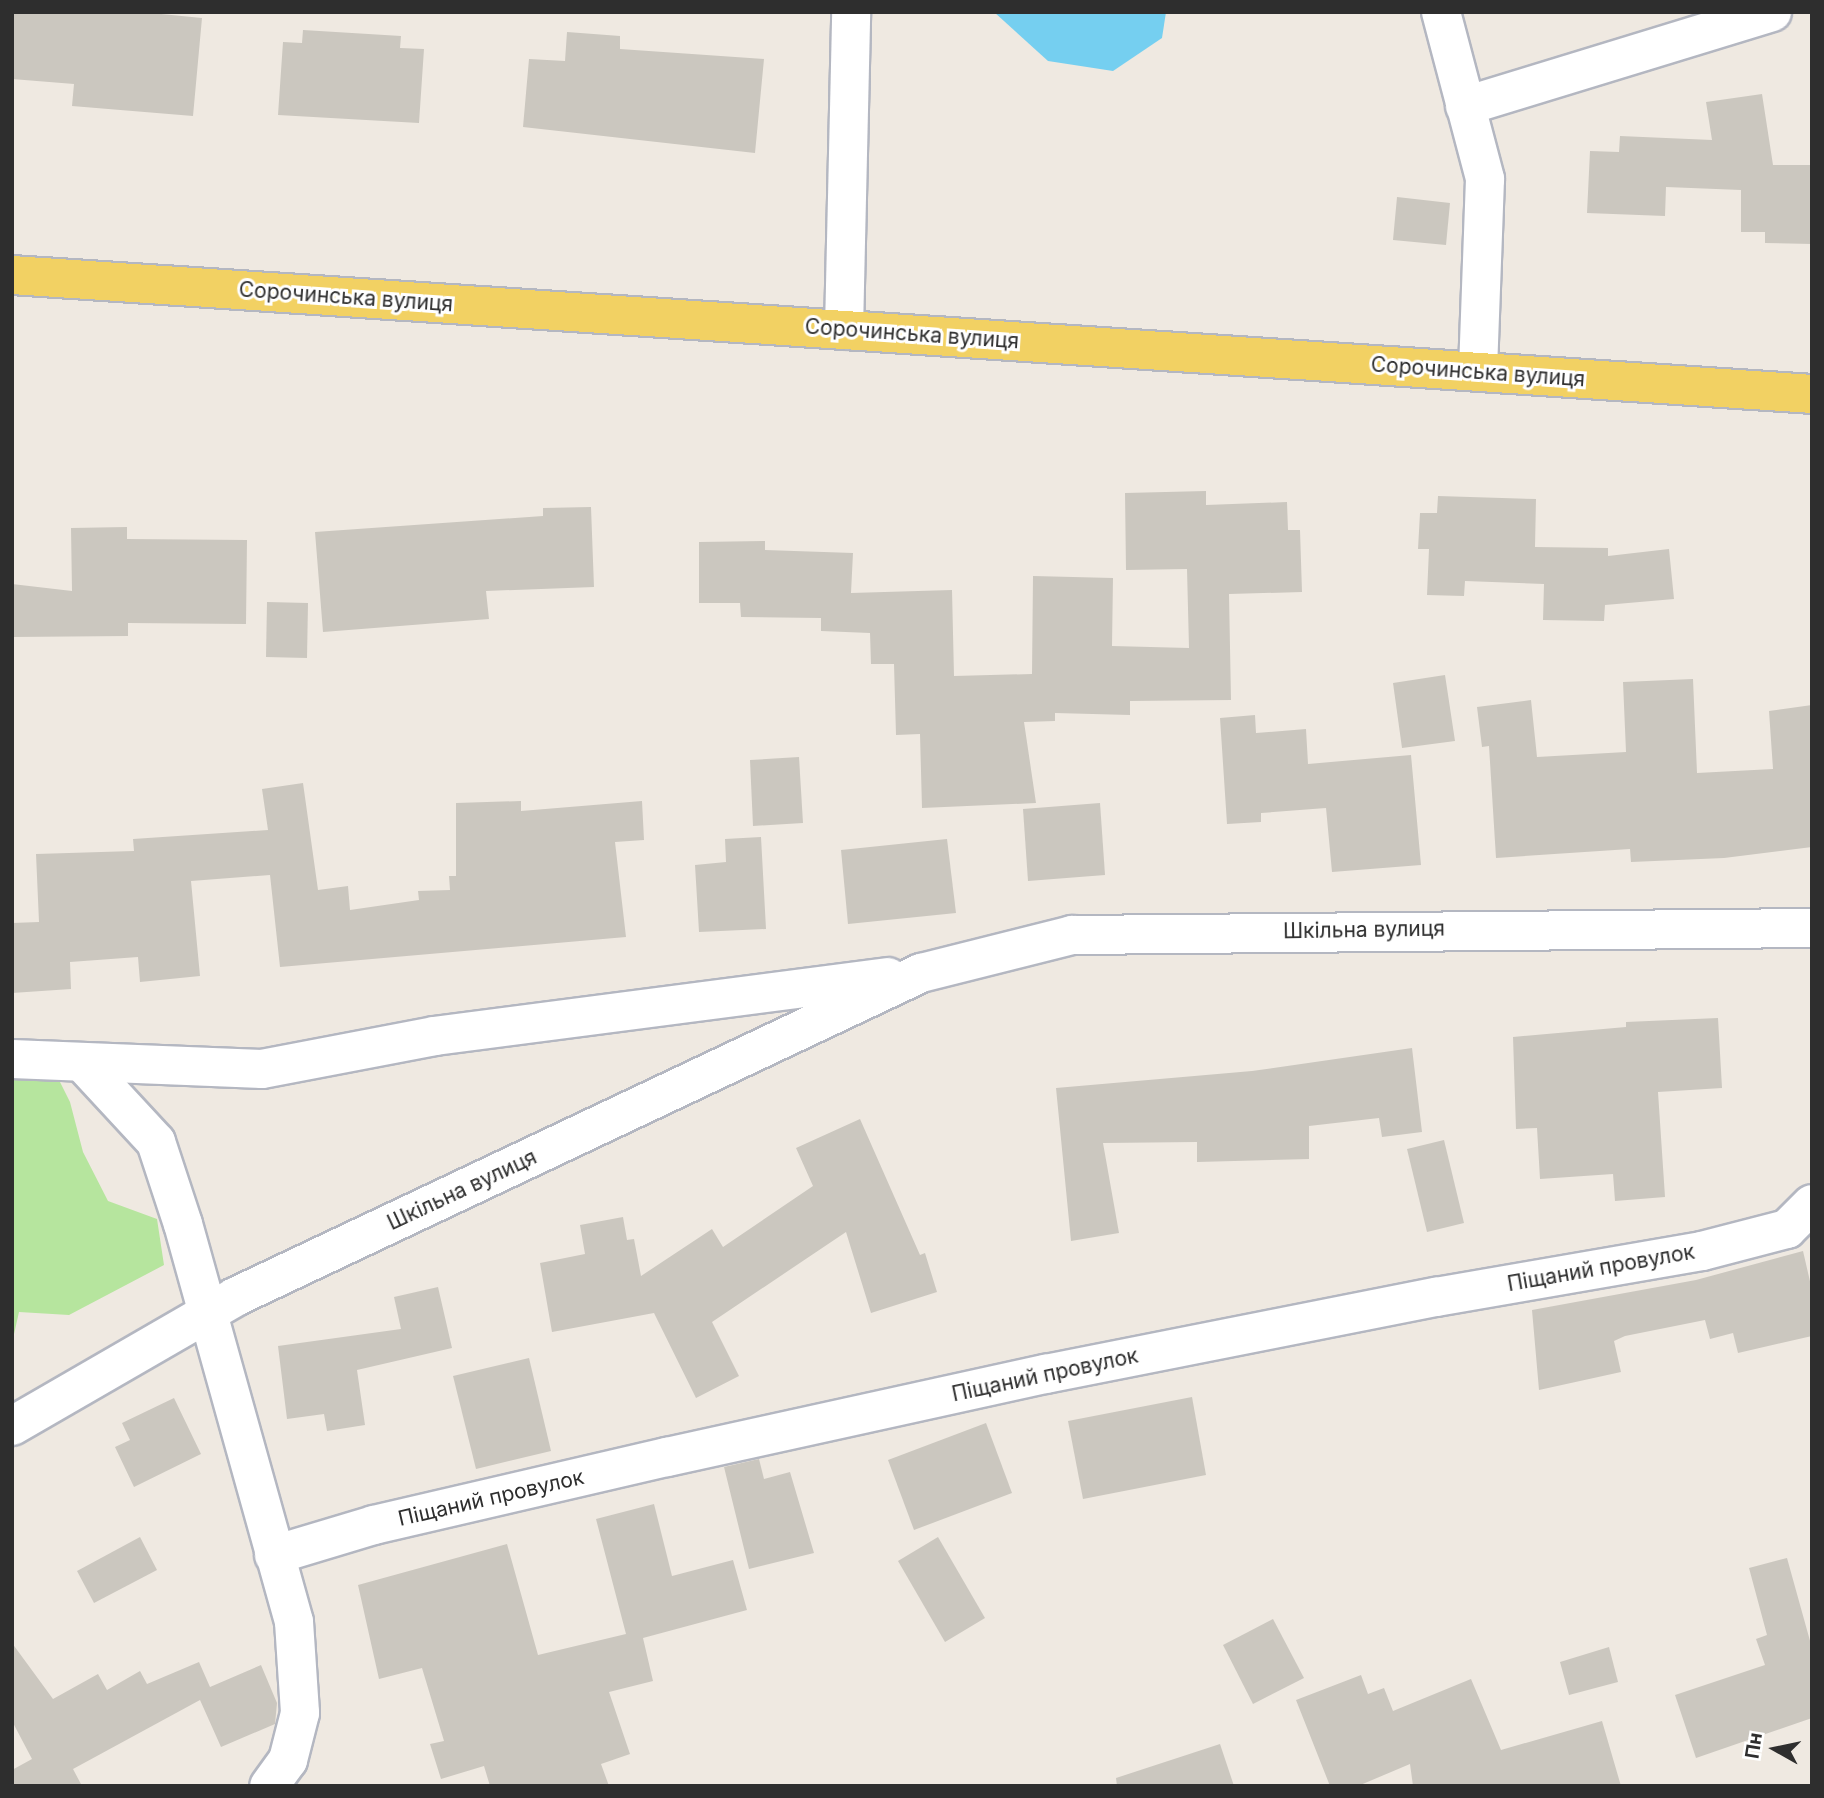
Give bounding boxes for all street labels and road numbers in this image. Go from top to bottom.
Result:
street label: Сорочинська вулиця [238,277,454,317]
street label: Сорочинська вулиця [804,314,1020,354]
street label: Сорочинська вулиця [1370,352,1586,392]
street label: Шкільна вулиця [1283,916,1445,944]
street label: Шкільна вулиця [383,1144,541,1236]
street label: Піщаний провулок [1505,1239,1697,1297]
street label: Піщаний провулок [950,1343,1140,1407]
street label: Піщаний провулок [396,1464,586,1532]

